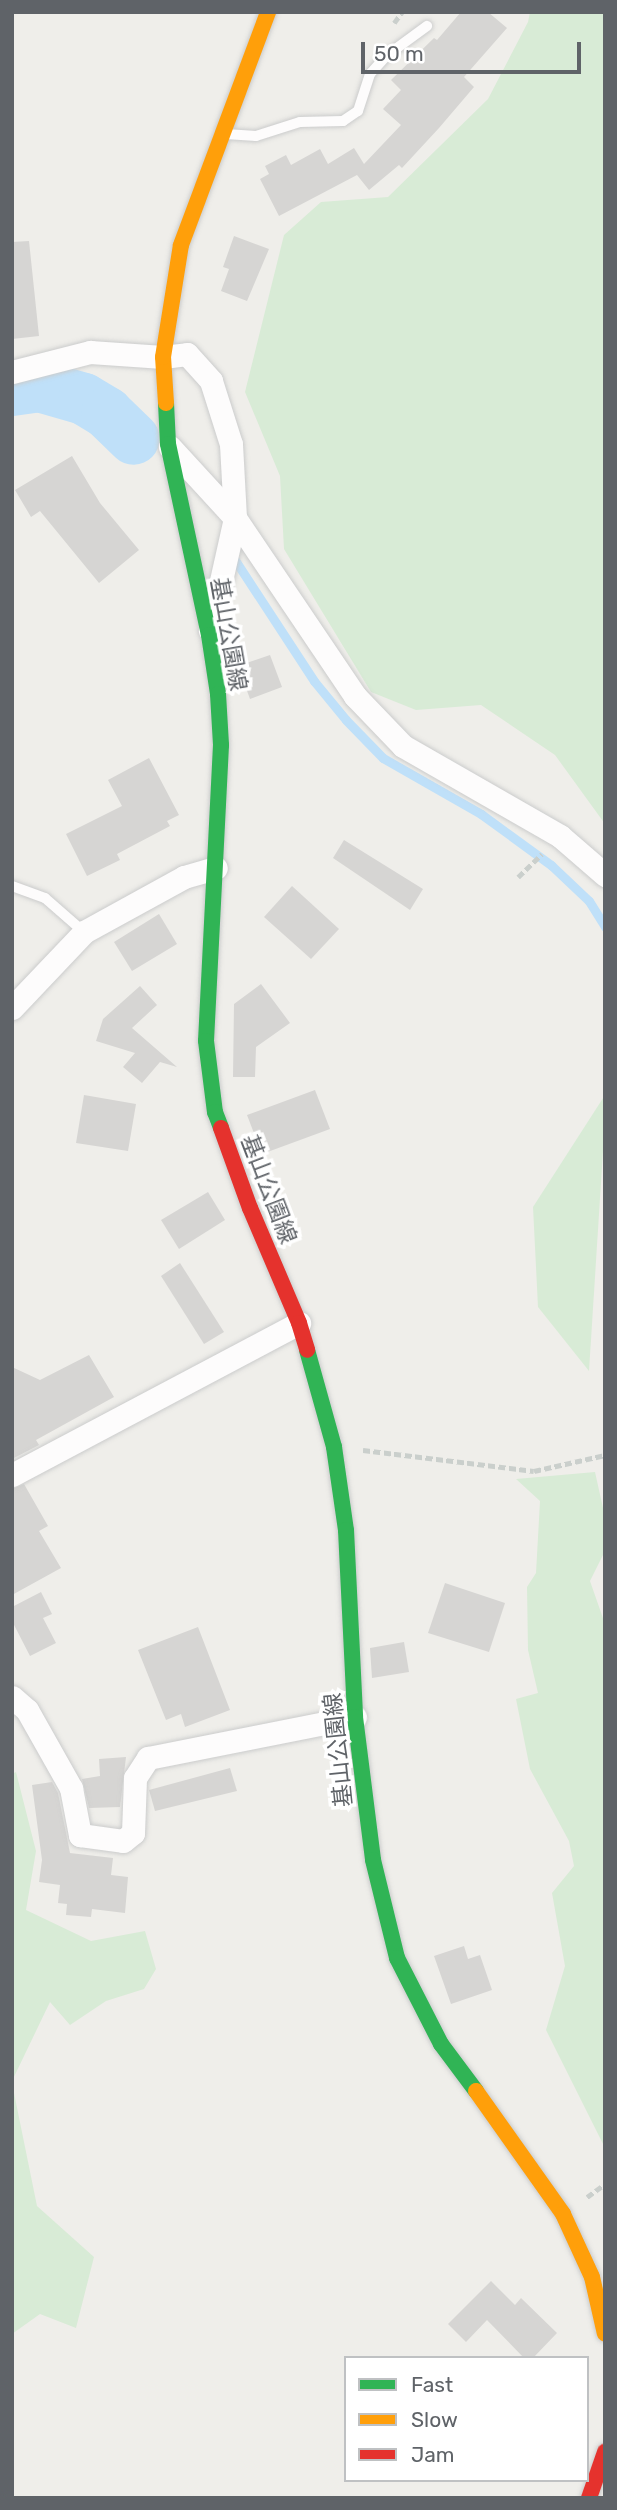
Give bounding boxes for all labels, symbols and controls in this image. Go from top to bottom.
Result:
scale bar [365,28,586,72]
text: 50 m [374,41,424,66]
street label: 基山公園線 [205,575,253,693]
street label: 基山公園線 [236,1130,302,1248]
street label: 基山公園線 [318,1691,358,1809]
legend [344,2356,589,2482]
text: Fast [411,2372,453,2397]
text: Slow [411,2407,458,2432]
text: Jam [411,2442,455,2467]

